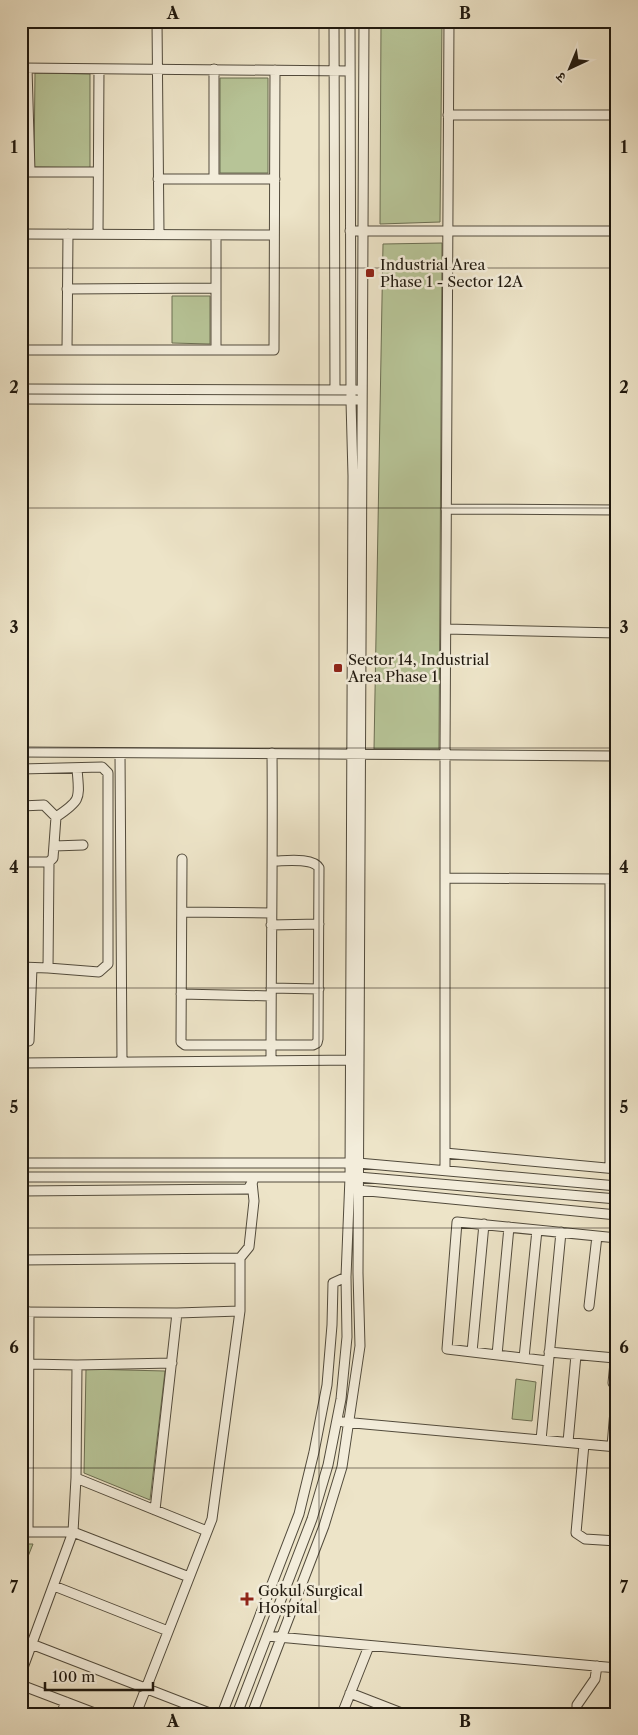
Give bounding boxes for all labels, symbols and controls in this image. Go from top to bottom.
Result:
text: A [166,3,180,23]
text: B [459,3,471,23]
north arrow [546,42,596,92]
text: उ [552,68,571,87]
text: 1 [10,137,18,157]
text: 1 [620,137,628,157]
place label: Industrial Area Phase 1 - Sector 12A [380,255,524,291]
marker: Industrial Area Phase 1 - Sector 12A [364,267,376,279]
text: 2 [9,377,19,397]
text: 2 [619,377,629,397]
text: 3 [9,617,19,637]
text: 3 [619,617,629,637]
place label: Sector 14, Industrial Area Phase 1 [347,650,490,686]
marker: Sector 14, Industrial Area Phase 1 [332,662,344,674]
text: 4 [9,857,19,877]
text: 4 [619,857,629,877]
text: 5 [10,1097,19,1117]
text: 5 [620,1097,629,1117]
text: 6 [9,1337,19,1357]
text: 6 [619,1337,629,1357]
text: 7 [10,1577,19,1597]
text: 7 [620,1577,629,1597]
place label: Gokul Surgical Hospital [258,1581,363,1617]
marker: Gokul Surgical Hospital [240,1592,254,1606]
scale bar [45,1660,152,1692]
text: 100 m [52,1667,95,1686]
text: A [166,1711,180,1731]
text: B [459,1711,471,1731]

